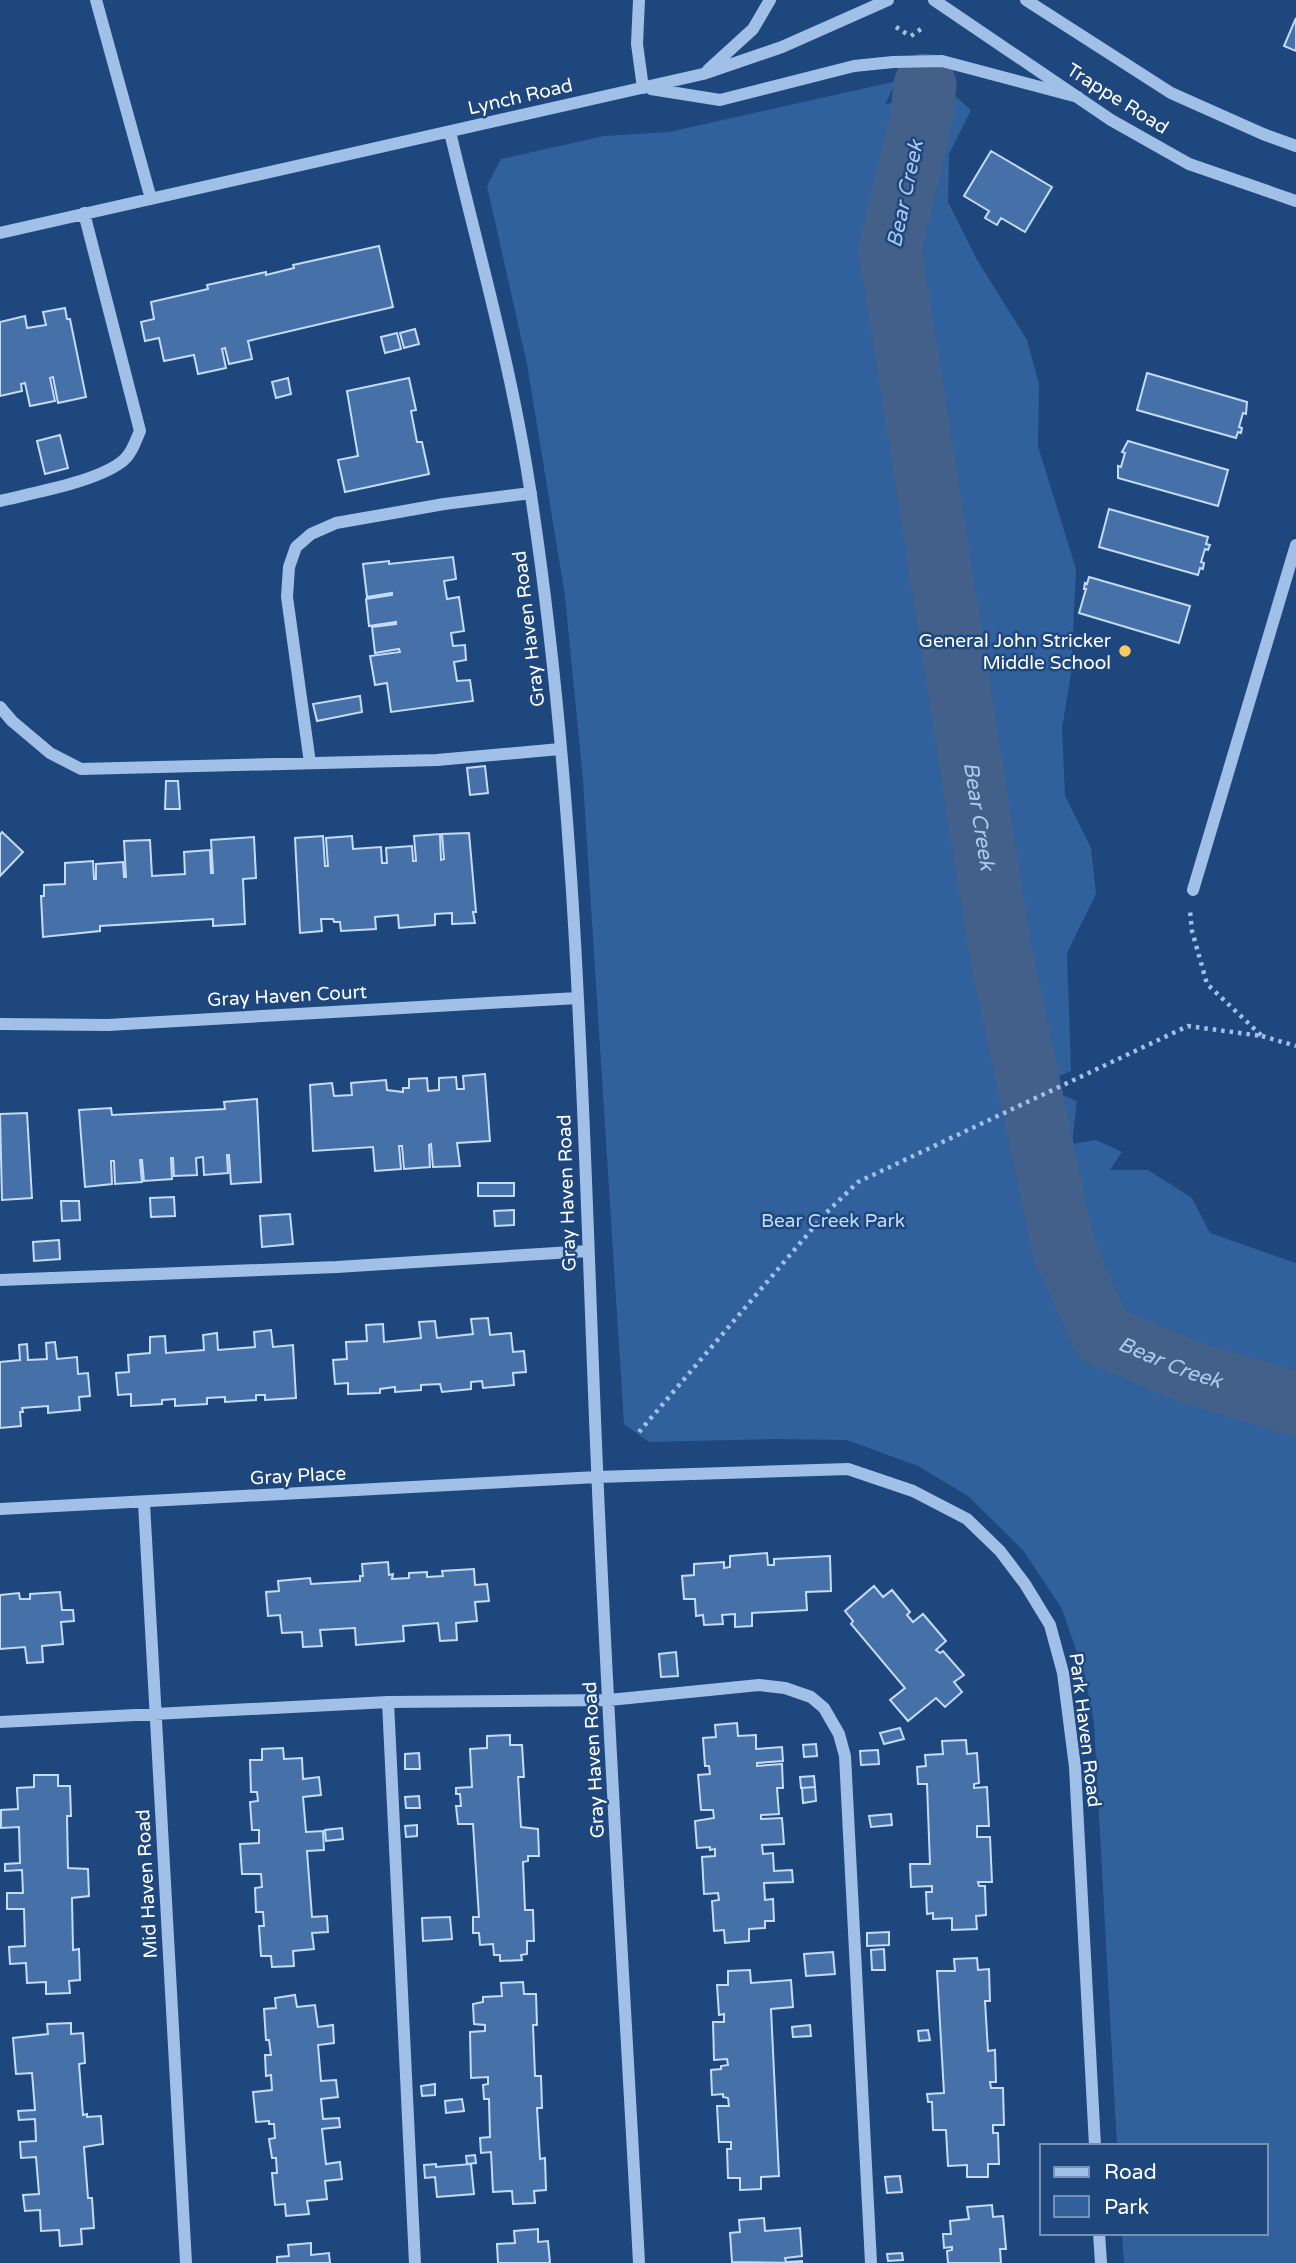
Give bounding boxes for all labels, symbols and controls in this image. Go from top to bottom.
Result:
street label: Trappe Road [1063,59,1172,139]
street label: Lynch Road [466,74,575,120]
water label: Bear Creek [882,137,929,250]
street label: Gray Haven Road [509,550,549,708]
place label: General John Stricker Middle School [919,630,1112,674]
marker: General John Stricker Middle School [1117,643,1133,659]
water label: Bear Creek [958,760,1000,874]
street label: Gray Haven Court [207,981,367,1011]
street label: Gray Haven Road [553,1114,581,1272]
park label: Bear Creek Park [761,1210,905,1232]
water label: Bear Creek [1114,1331,1226,1395]
street label: Gray Place [249,1462,347,1490]
street label: Park Haven Road [1065,1652,1105,1809]
street label: Gray Haven Road [579,1681,609,1839]
street label: Mid Haven Road [132,1809,162,1959]
legend [1040,2144,1268,2235]
text: Road [1104,2160,1157,2185]
text: Park [1104,2195,1149,2220]

